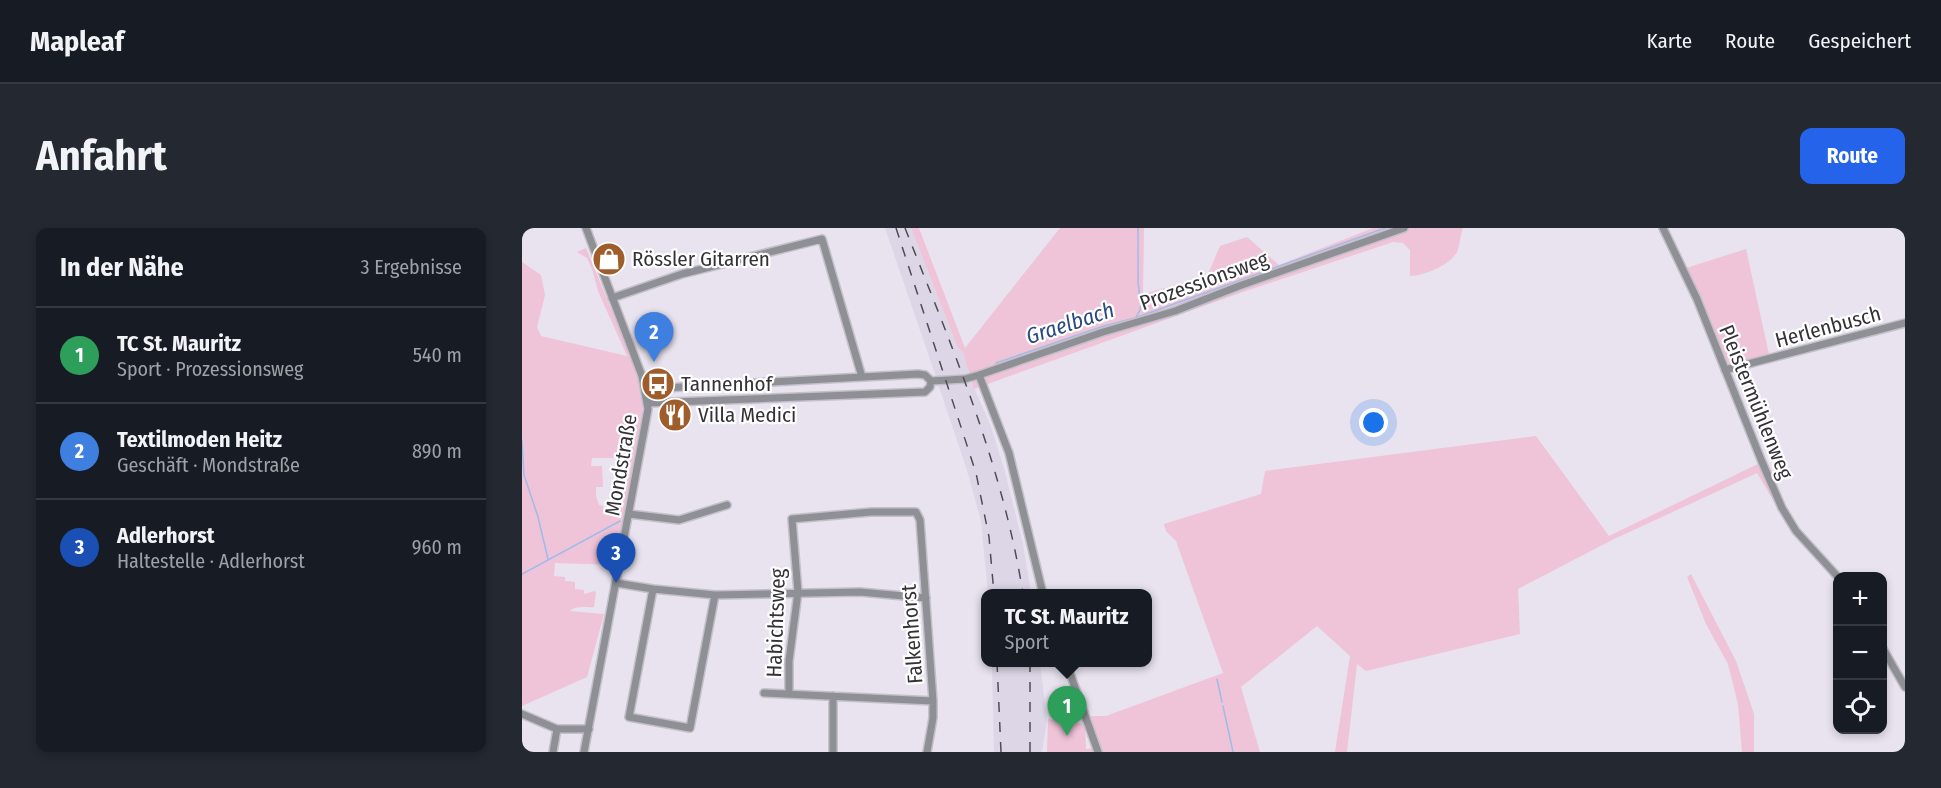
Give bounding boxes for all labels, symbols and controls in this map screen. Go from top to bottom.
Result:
text: Mapleaf [30,25,124,58]
text: Karte [1647,28,1692,54]
text: Route [1725,28,1775,54]
text: Gespeichert [1808,28,1911,54]
button: Route [1800,128,1905,184]
text: Anfahrt [36,131,167,181]
shop icon: Rössler Gitarren [591,241,627,277]
place label: Rössler Gitarren [632,246,770,272]
street label: Prozessionsweg [1136,246,1272,316]
text: In der Nähe [60,252,184,283]
text: 3 Ergebnisse [360,255,462,279]
water label: Graelbach [1023,296,1117,350]
street label: Herlenbusch [1772,300,1884,354]
pin: 2 [634,312,674,362]
street label: Pleistermühlenweg [1713,321,1799,483]
text: TC St. Mauritz [117,330,241,357]
text: 1 [75,343,84,367]
text: 540 m [413,343,462,367]
text: Sport · Prozessionsweg [117,357,304,381]
bus stop icon: Tannenhof [640,366,676,402]
place label: Tannenhof [681,371,774,397]
restaurant icon: Villa Medici [657,397,693,433]
place label: Villa Medici [698,402,796,428]
your location [1359,408,1388,437]
street label: Mondstraße [599,412,643,518]
text: Textilmoden Heitz [117,426,282,453]
text: 2 [75,439,84,463]
text: 890 m [412,439,462,463]
text: Geschäft · Mondstraße [117,453,300,477]
text: Adlerhorst [117,522,215,549]
pin: 3 [596,534,635,583]
text: 3 [75,535,84,559]
text: 960 m [412,535,462,559]
text: Haltestelle · Adlerhorst [117,549,305,573]
street label: Habichtsweg [761,568,791,678]
map controls [1833,572,1887,734]
button: + [1833,572,1887,626]
street label: Falkenhorst [896,583,928,685]
popup [981,589,1152,667]
text: TC St. Mauritz [1005,603,1128,630]
button: − [1833,626,1887,680]
text: Sport [1005,630,1049,654]
button: locate [1833,680,1887,734]
pin: 1 [1048,686,1086,736]

